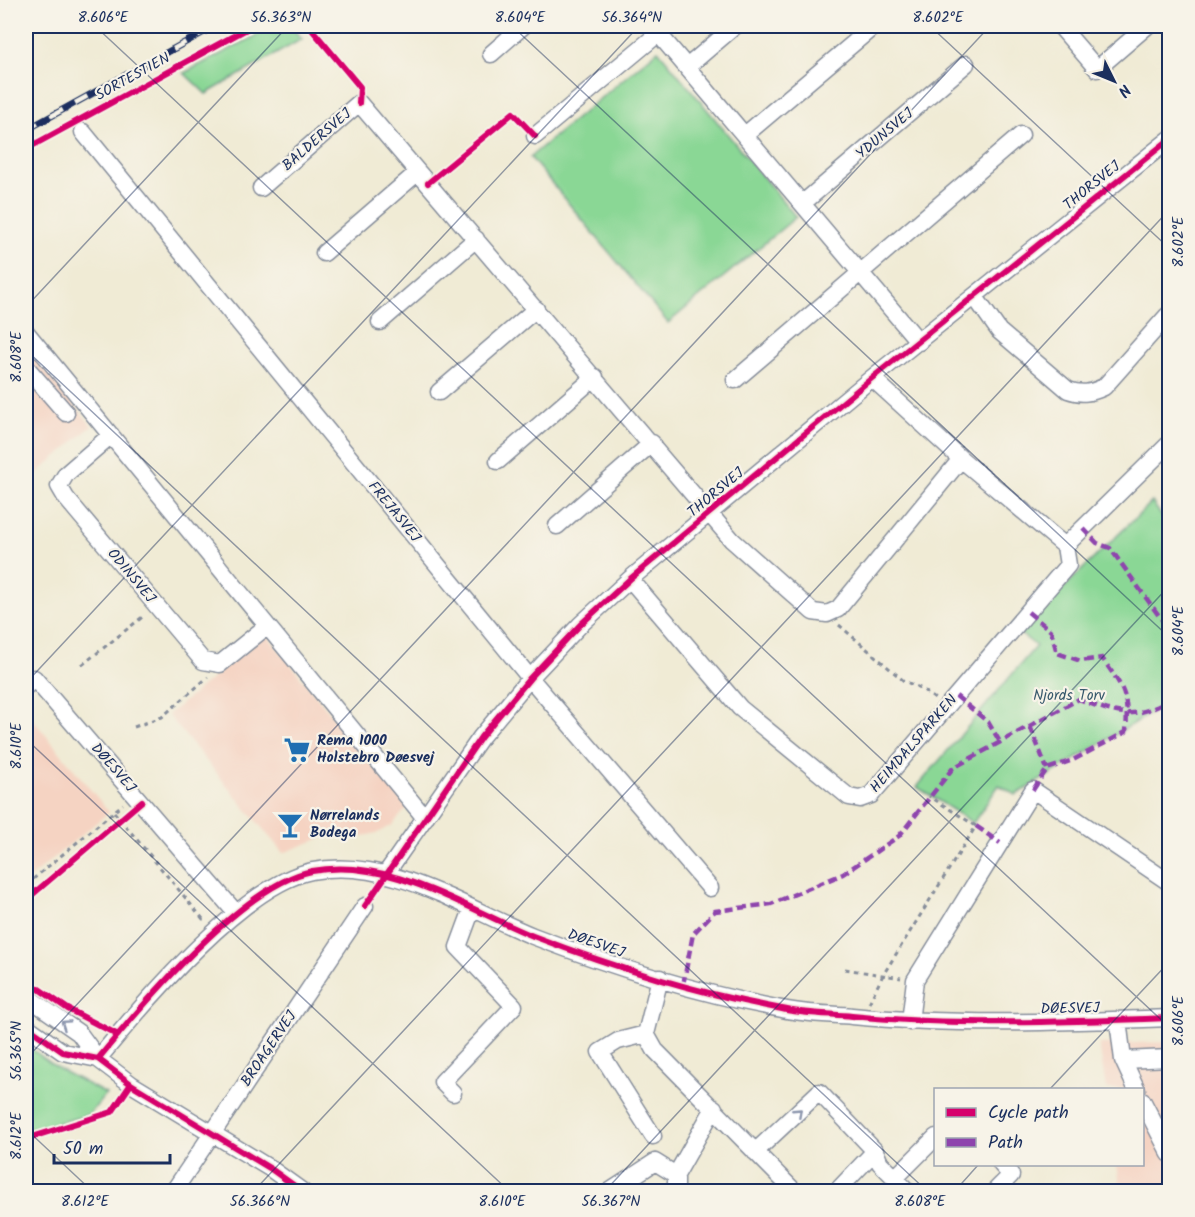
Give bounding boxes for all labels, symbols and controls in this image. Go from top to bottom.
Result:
text: 8.606°E [78,6,130,30]
text: 56.363°N [251,6,311,30]
text: 8.604°E [495,6,546,30]
text: 56.364°N [602,6,662,30]
text: 8.602°E [912,6,965,30]
street label: SORTESTIEN [91,47,175,107]
north arrow [1084,51,1144,111]
text: N [1111,78,1136,102]
street label: BALDERSVEJ [277,102,358,177]
street label: YDUNSVEJ [851,102,920,165]
street label: THORSVEJ [1058,155,1127,217]
text: 8.602°E [1167,215,1191,268]
text: 8.608°E [5,330,29,383]
street label: THORSVEJ [682,461,750,524]
street label: FREJASVEJ [362,476,427,549]
street label: ODINSVEJ [101,543,162,610]
text: 8.604°E [1167,605,1191,656]
park label: Njords Torv [1033,684,1106,708]
street label: HEIMDALSPARKEN [864,689,964,799]
text: 8.610°E [5,721,29,770]
place label: Rema 1000 Holstebro Døesvej [317,729,435,770]
supermarket icon: Rema 1000 Holstebro Døesvej [282,735,312,765]
street label: DØESVEJ [84,738,142,799]
place label: Nørrelands Bodega [310,804,379,845]
bar icon: Nørrelands Bodega [275,810,305,840]
street label: DØESVEJ [564,923,629,965]
text: 8.606°E [1167,994,1191,1046]
street label: DØESVEJ [1040,996,1101,1022]
street label: BROAGERVEJ [235,1005,304,1092]
one-way arrow [61,1020,72,1031]
text: 56.365°N [5,1021,29,1081]
legend [934,1088,1144,1166]
text: Cycle path [988,1099,1069,1128]
one-way arrow [791,1108,801,1119]
text: 8.612°E [5,1111,29,1160]
scale bar [54,1127,170,1165]
text: Path [988,1129,1023,1158]
text: 50 m [63,1135,103,1164]
text: 8.612°E [61,1190,110,1214]
text: 56.366°N [230,1190,290,1214]
text: 8.610°E [479,1190,527,1214]
text: 56.367°N [581,1190,641,1214]
text: 8.608°E [894,1190,947,1214]

